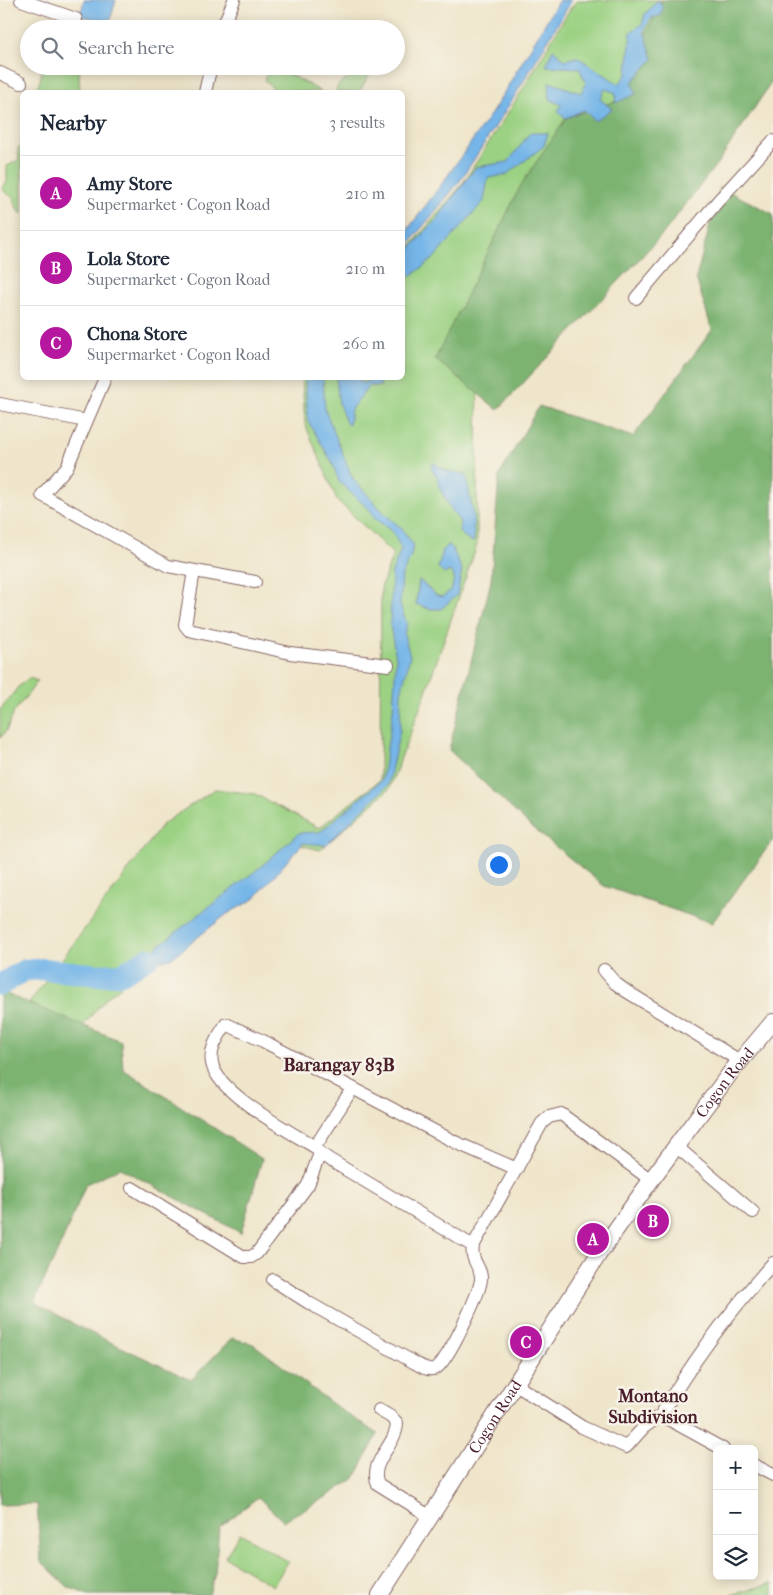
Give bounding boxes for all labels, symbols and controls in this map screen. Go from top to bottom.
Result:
search box [20,20,405,75]
icon: search [38,34,66,62]
text: Search here [78,37,174,59]
text: Nearby [40,111,106,135]
text: 3 results [329,113,385,132]
text: Amy Store [87,173,172,195]
text: A [51,184,61,203]
text: 210 m [346,184,385,203]
text: Supermarket · Cogon Road [87,195,270,214]
text: Lola Store [87,248,170,270]
text: B [51,259,61,278]
text: 210 m [346,259,385,278]
text: Supermarket · Cogon Road [87,270,270,289]
text: Chona Store [87,323,187,345]
text: C [51,334,61,353]
text: 260 m [343,334,385,353]
text: Supermarket · Cogon Road [87,345,270,364]
your location [486,852,512,878]
street label: Cogon Road [691,1043,758,1121]
district label: Barangay 83B [283,1054,395,1076]
pin: B [637,1202,669,1240]
pin: A [577,1220,609,1258]
pin: C [510,1323,542,1361]
street label: Cogon Road [464,1376,525,1457]
district label: Montano Subdivision [608,1386,698,1428]
map controls [713,1445,758,1580]
button: + [713,1445,758,1490]
button: − [713,1490,758,1535]
button: layers [713,1535,758,1580]

